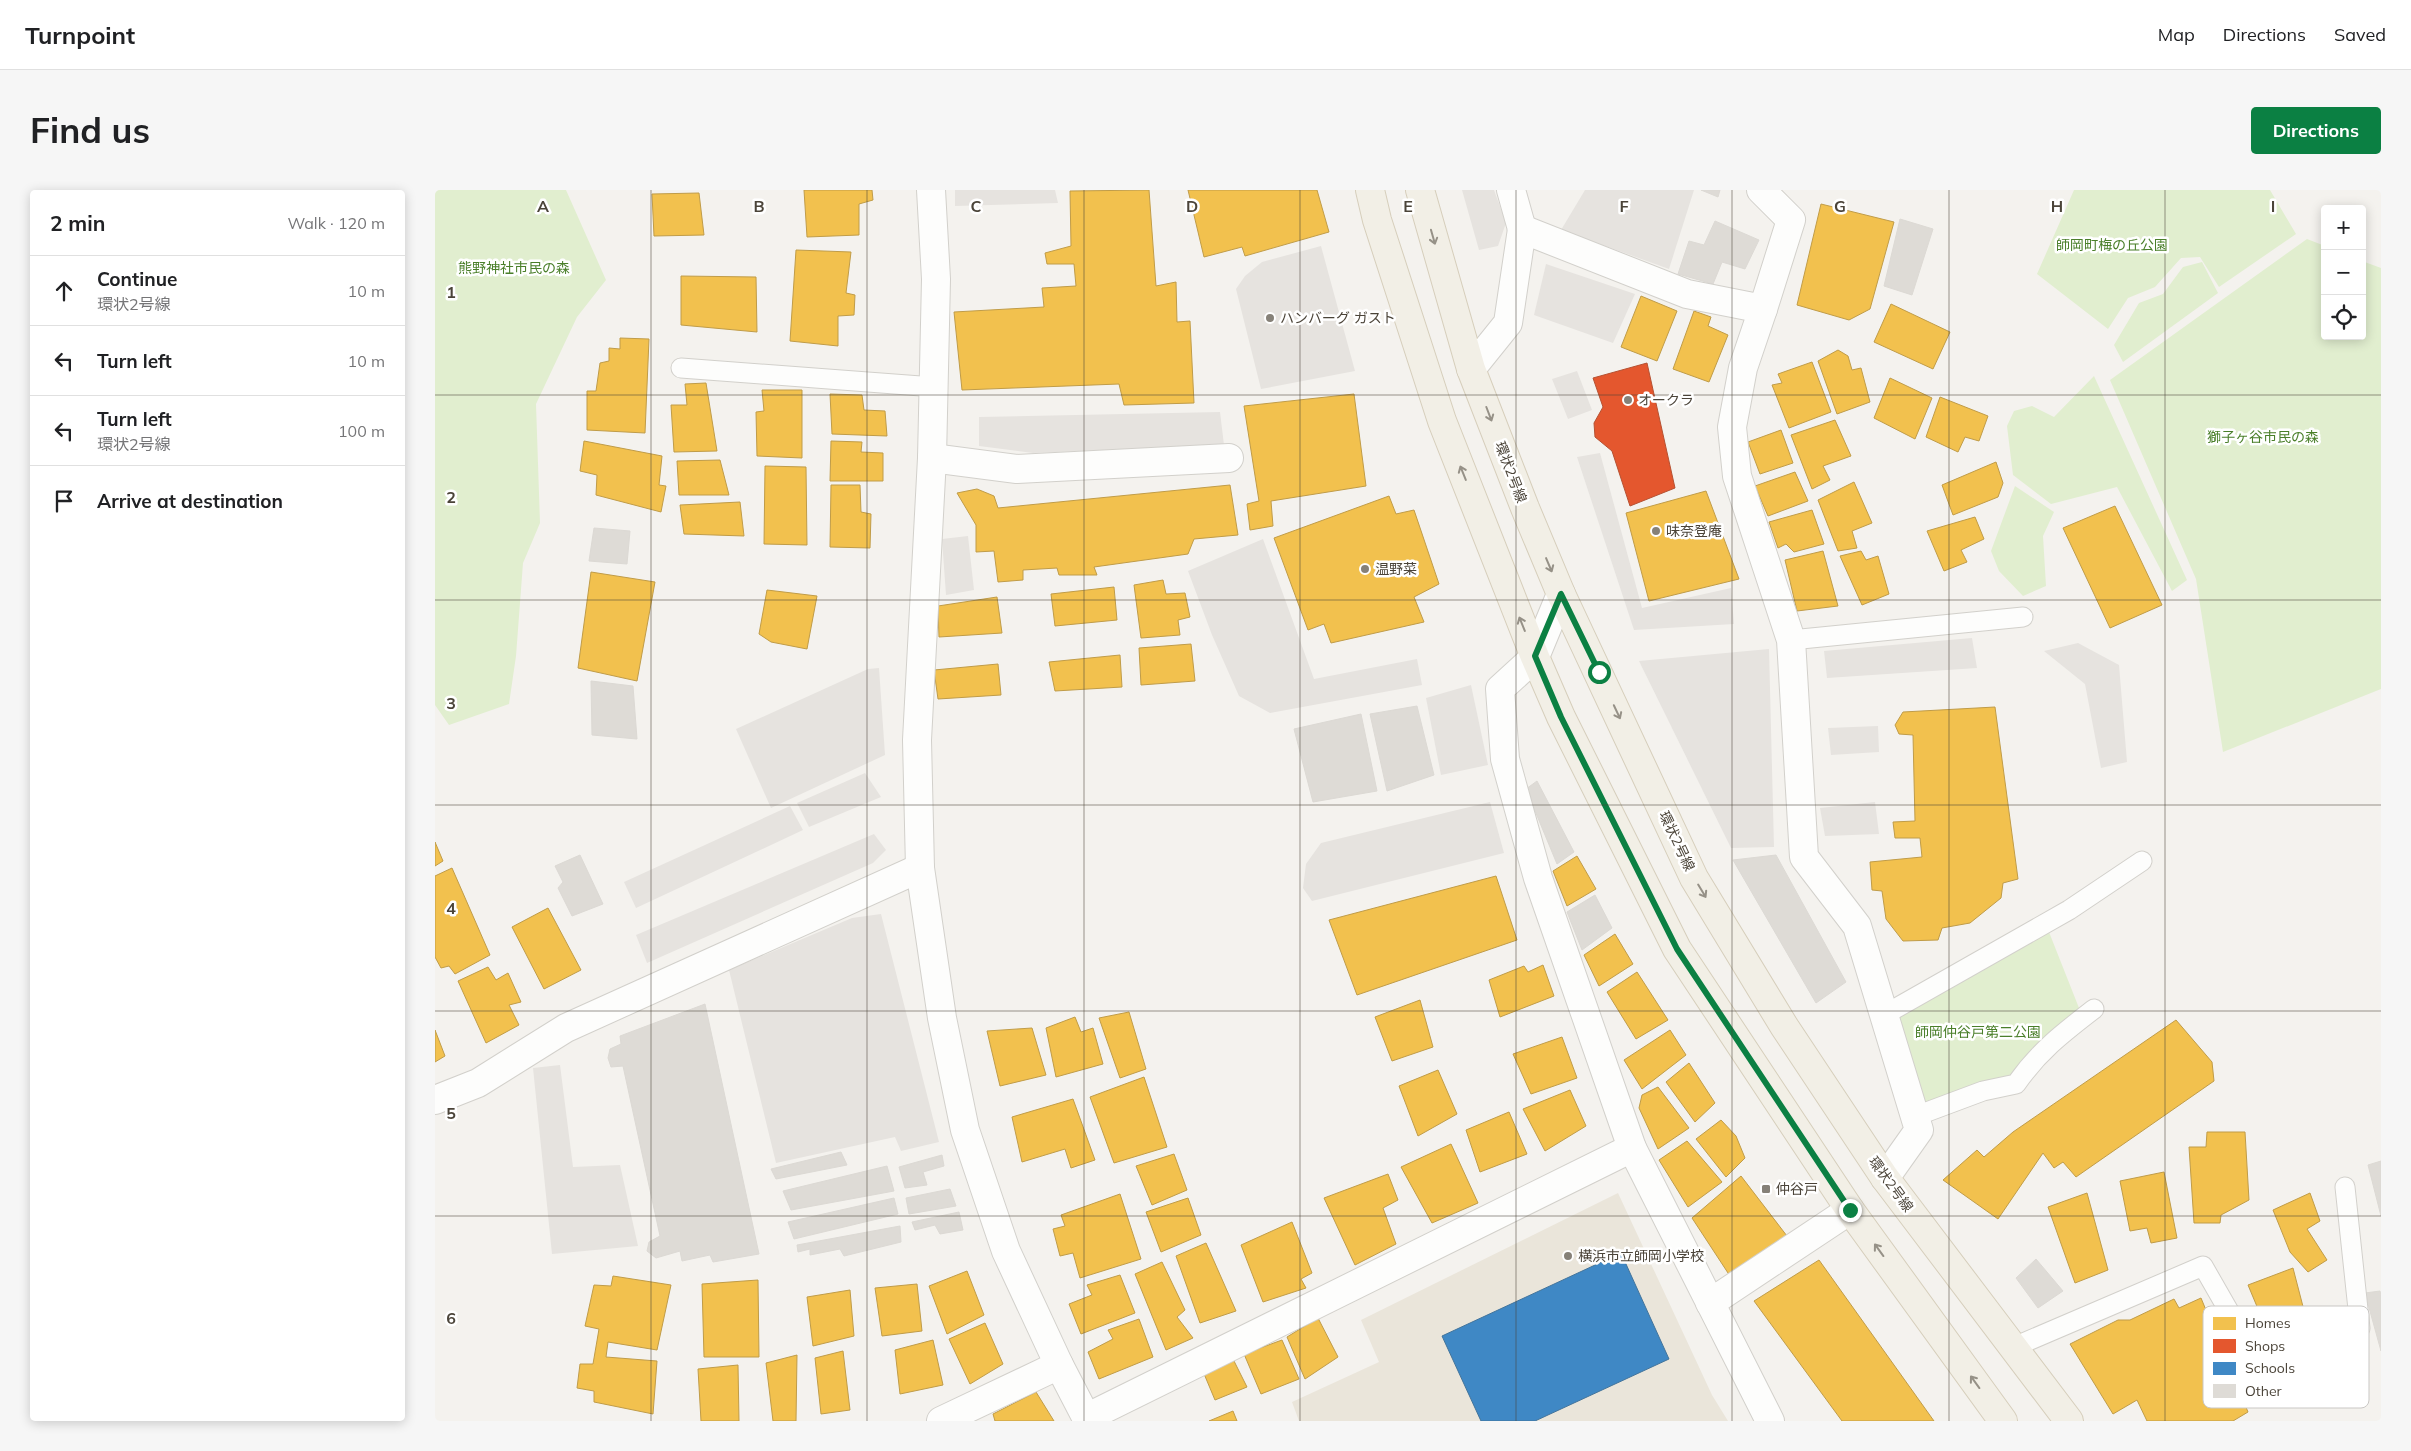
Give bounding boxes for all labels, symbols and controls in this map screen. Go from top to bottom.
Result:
text: Turnpoint [25,20,135,50]
text: Map [2158,23,2195,46]
text: Directions [2223,23,2306,46]
text: Saved [2334,23,2386,46]
button: Directions [2251,107,2381,154]
text: Find us [30,108,150,152]
text: A [537,196,549,216]
text: B [753,196,765,216]
text: C [971,196,982,216]
text: D [1186,196,1198,216]
text: E [1403,196,1413,216]
text: F [1619,196,1629,216]
text: G [1834,196,1846,216]
text: H [2051,196,2063,216]
text: I [2271,196,2275,216]
map controls [2321,205,2366,340]
button: + [2321,205,2366,250]
text: 2 min [50,210,105,236]
text: Walk · 120 m [287,213,385,233]
one-way arrow [1429,228,1439,244]
park label: 師岡町梅の丘公園 [2056,236,2168,254]
button: − [2321,250,2366,295]
park label: 熊野神社市民の森 [458,259,570,277]
text: Continue [97,267,177,291]
icon: ahead [50,277,78,305]
text: 10 m [348,281,385,301]
text: 1 [446,282,456,302]
text: 環状2号線 [97,294,171,314]
button: locate [2321,295,2366,340]
place label: ハンバーグ ガスト [1280,309,1396,327]
marker: ハンバーグ ガスト [1264,312,1276,324]
icon: left [50,347,78,375]
text: Turn left [97,349,172,373]
text: 10 m [348,351,385,371]
place label: オークラ [1638,391,1694,409]
marker: オークラ [1622,394,1634,406]
one-way arrow [1485,406,1494,421]
text: Turn left [97,407,172,431]
icon: left [50,417,78,445]
text: 100 m [338,421,385,441]
park label: 獅子ヶ谷市民の森 [2207,428,2319,446]
text: 環状2号線 [97,434,171,454]
street label: 環状2号線 [1491,439,1531,505]
one-way arrow [1458,466,1467,481]
icon: arrive [50,487,78,515]
text: 2 [446,487,456,507]
text: Arrive at destination [97,489,283,513]
place label: 味奈登庵 [1666,522,1722,540]
marker: 味奈登庵 [1650,525,1662,537]
one-way arrow [1545,557,1555,572]
place label: 温野菜 [1375,560,1417,578]
marker: 温野菜 [1359,563,1371,575]
one-way arrow [1517,617,1527,632]
route start [1588,661,1611,684]
text: 3 [446,693,456,713]
one-way arrow [1613,705,1623,720]
street label: 環状2号線 [1655,808,1699,874]
one-way arrow [1698,883,1708,897]
text: 4 [446,898,456,918]
park label: 師岡仲谷戸第二公園 [1915,1023,2041,1041]
text: 5 [446,1103,456,1123]
street label: 環状2号線 [1865,1153,1917,1215]
place label: 仲谷戸 [1776,1180,1818,1198]
marker: 仲谷戸 [1760,1183,1772,1195]
route end [1839,1199,1862,1222]
one-way arrow [1874,1243,1884,1257]
place label: 横浜市立師岡小学校 [1578,1247,1704,1265]
marker: 横浜市立師岡小学校 [1562,1250,1574,1262]
legend [2203,1306,2369,1408]
text: 6 [446,1308,456,1328]
text: Homes [2245,1314,2291,1332]
text: Shops [2245,1337,2285,1355]
text: Schools [2245,1359,2295,1377]
one-way arrow [1969,1376,1980,1389]
text: Other [2245,1382,2283,1400]

